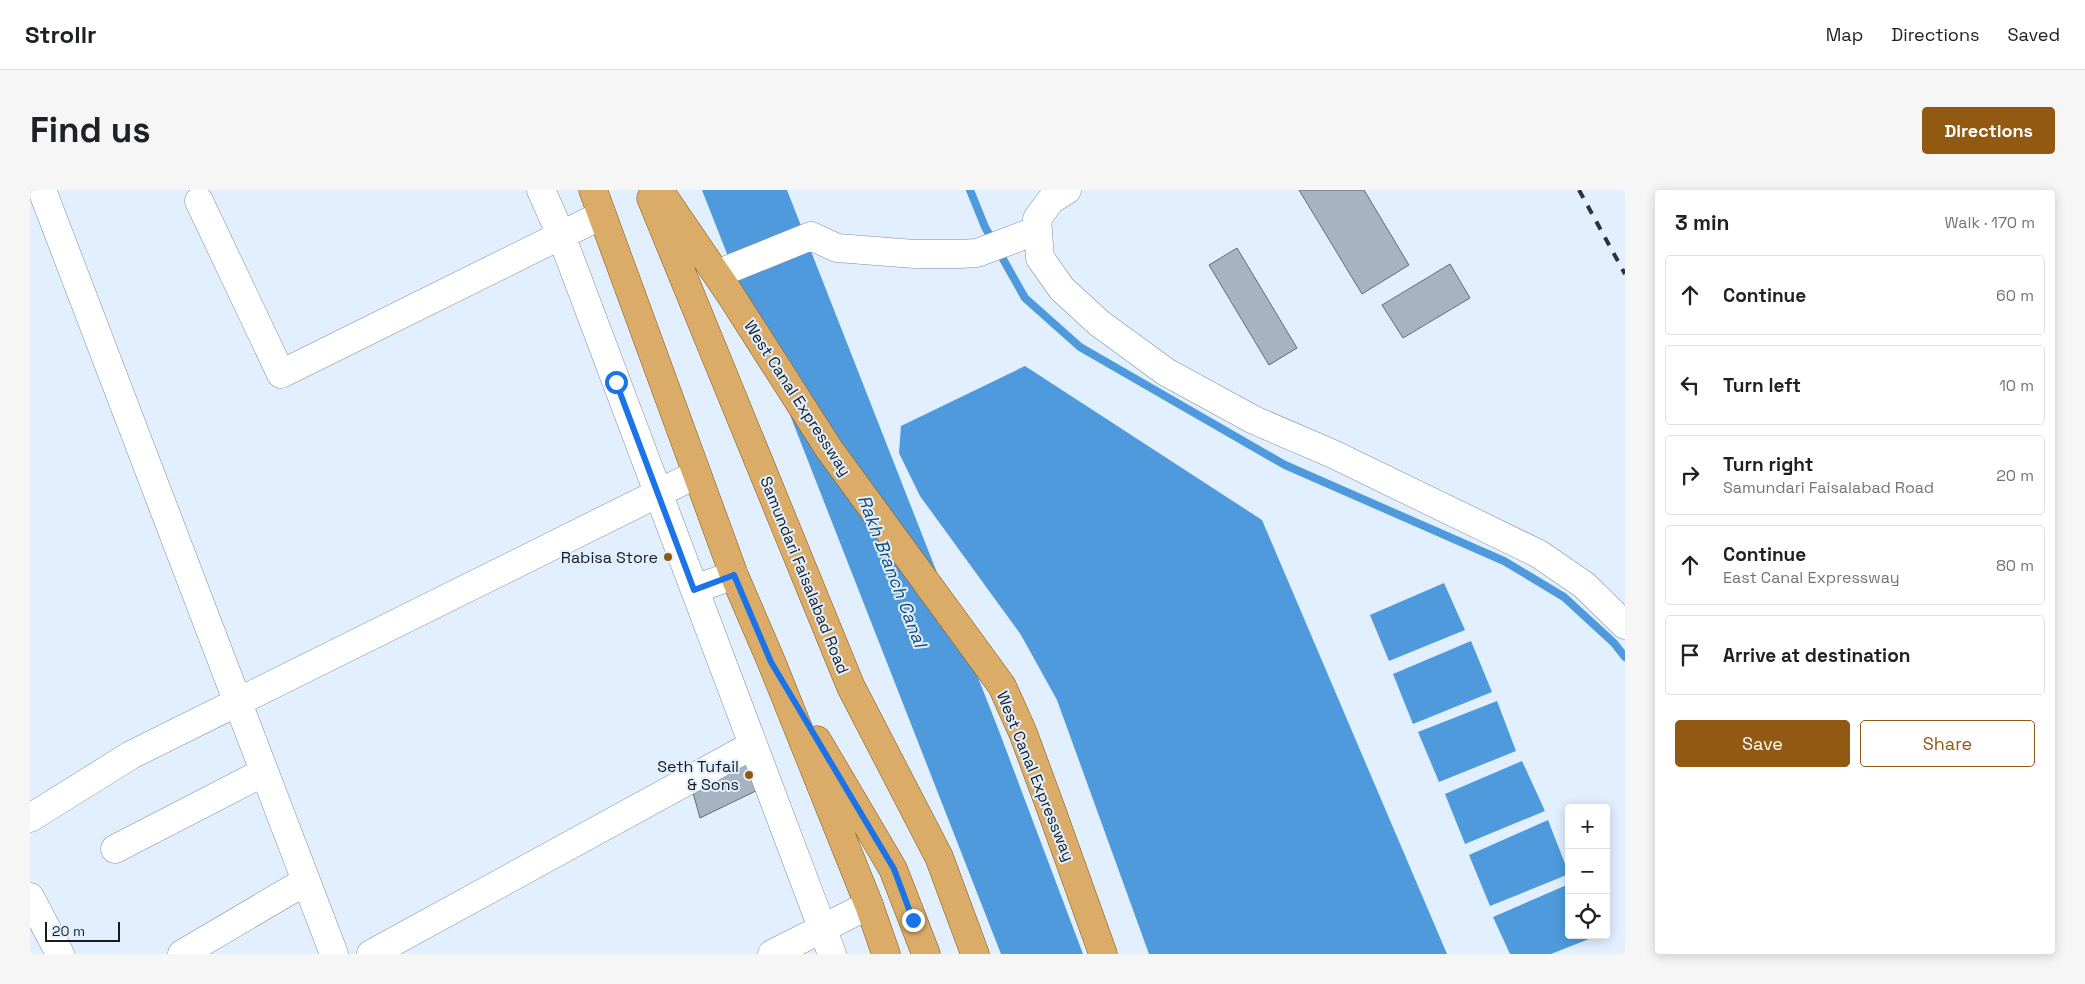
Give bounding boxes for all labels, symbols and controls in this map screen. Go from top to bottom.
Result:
text: Strollr [25,19,97,50]
text: Map [1826,23,1863,46]
text: Directions [1891,23,1980,46]
text: Saved [2008,23,2060,46]
button: Directions [1922,107,2055,154]
text: Find us [30,108,151,152]
text: 3 min [1675,209,1730,236]
text: Walk · 170 m [1945,212,2035,233]
icon: ahead [1676,281,1704,309]
text: Continue [1723,283,1806,308]
text: 60 m [1996,285,2034,306]
street label: West Canal Expressway [739,316,856,480]
route start [605,371,628,394]
icon: left [1676,371,1704,399]
text: Turn left [1723,373,1801,398]
text: 10 m [1999,375,2034,396]
text: Turn right [1723,452,1813,477]
icon: right [1676,461,1704,489]
text: 20 m [1996,465,2034,486]
street label: Samundari Faisalabad Road [755,473,854,677]
text: Samundari Faisalabad Road [1723,477,1934,498]
water label: Rakh Branch Canal [853,492,933,652]
text: Continue [1723,542,1806,567]
place label: Rabisa Store [561,547,658,568]
marker: Rabisa Store [662,551,674,563]
icon: ahead [1676,551,1704,579]
text: 80 m [1996,555,2034,576]
text: East Canal Expressway [1723,567,1900,588]
icon: arrive [1676,641,1704,669]
text: Arrive at destination [1723,643,1911,668]
street label: West Canal Expressway [992,688,1079,864]
button: Save [1675,720,1850,767]
button: Share [1860,720,2035,767]
place label: Seth Tufail & Sons [657,756,739,795]
marker: Seth Tufail & Sons [743,769,755,781]
map controls [1565,804,1610,939]
button: + [1565,804,1610,849]
button: − [1565,849,1610,894]
button: locate [1565,894,1610,939]
route end [902,909,925,932]
scale bar [45,919,120,942]
text: 20 m [52,922,85,940]

